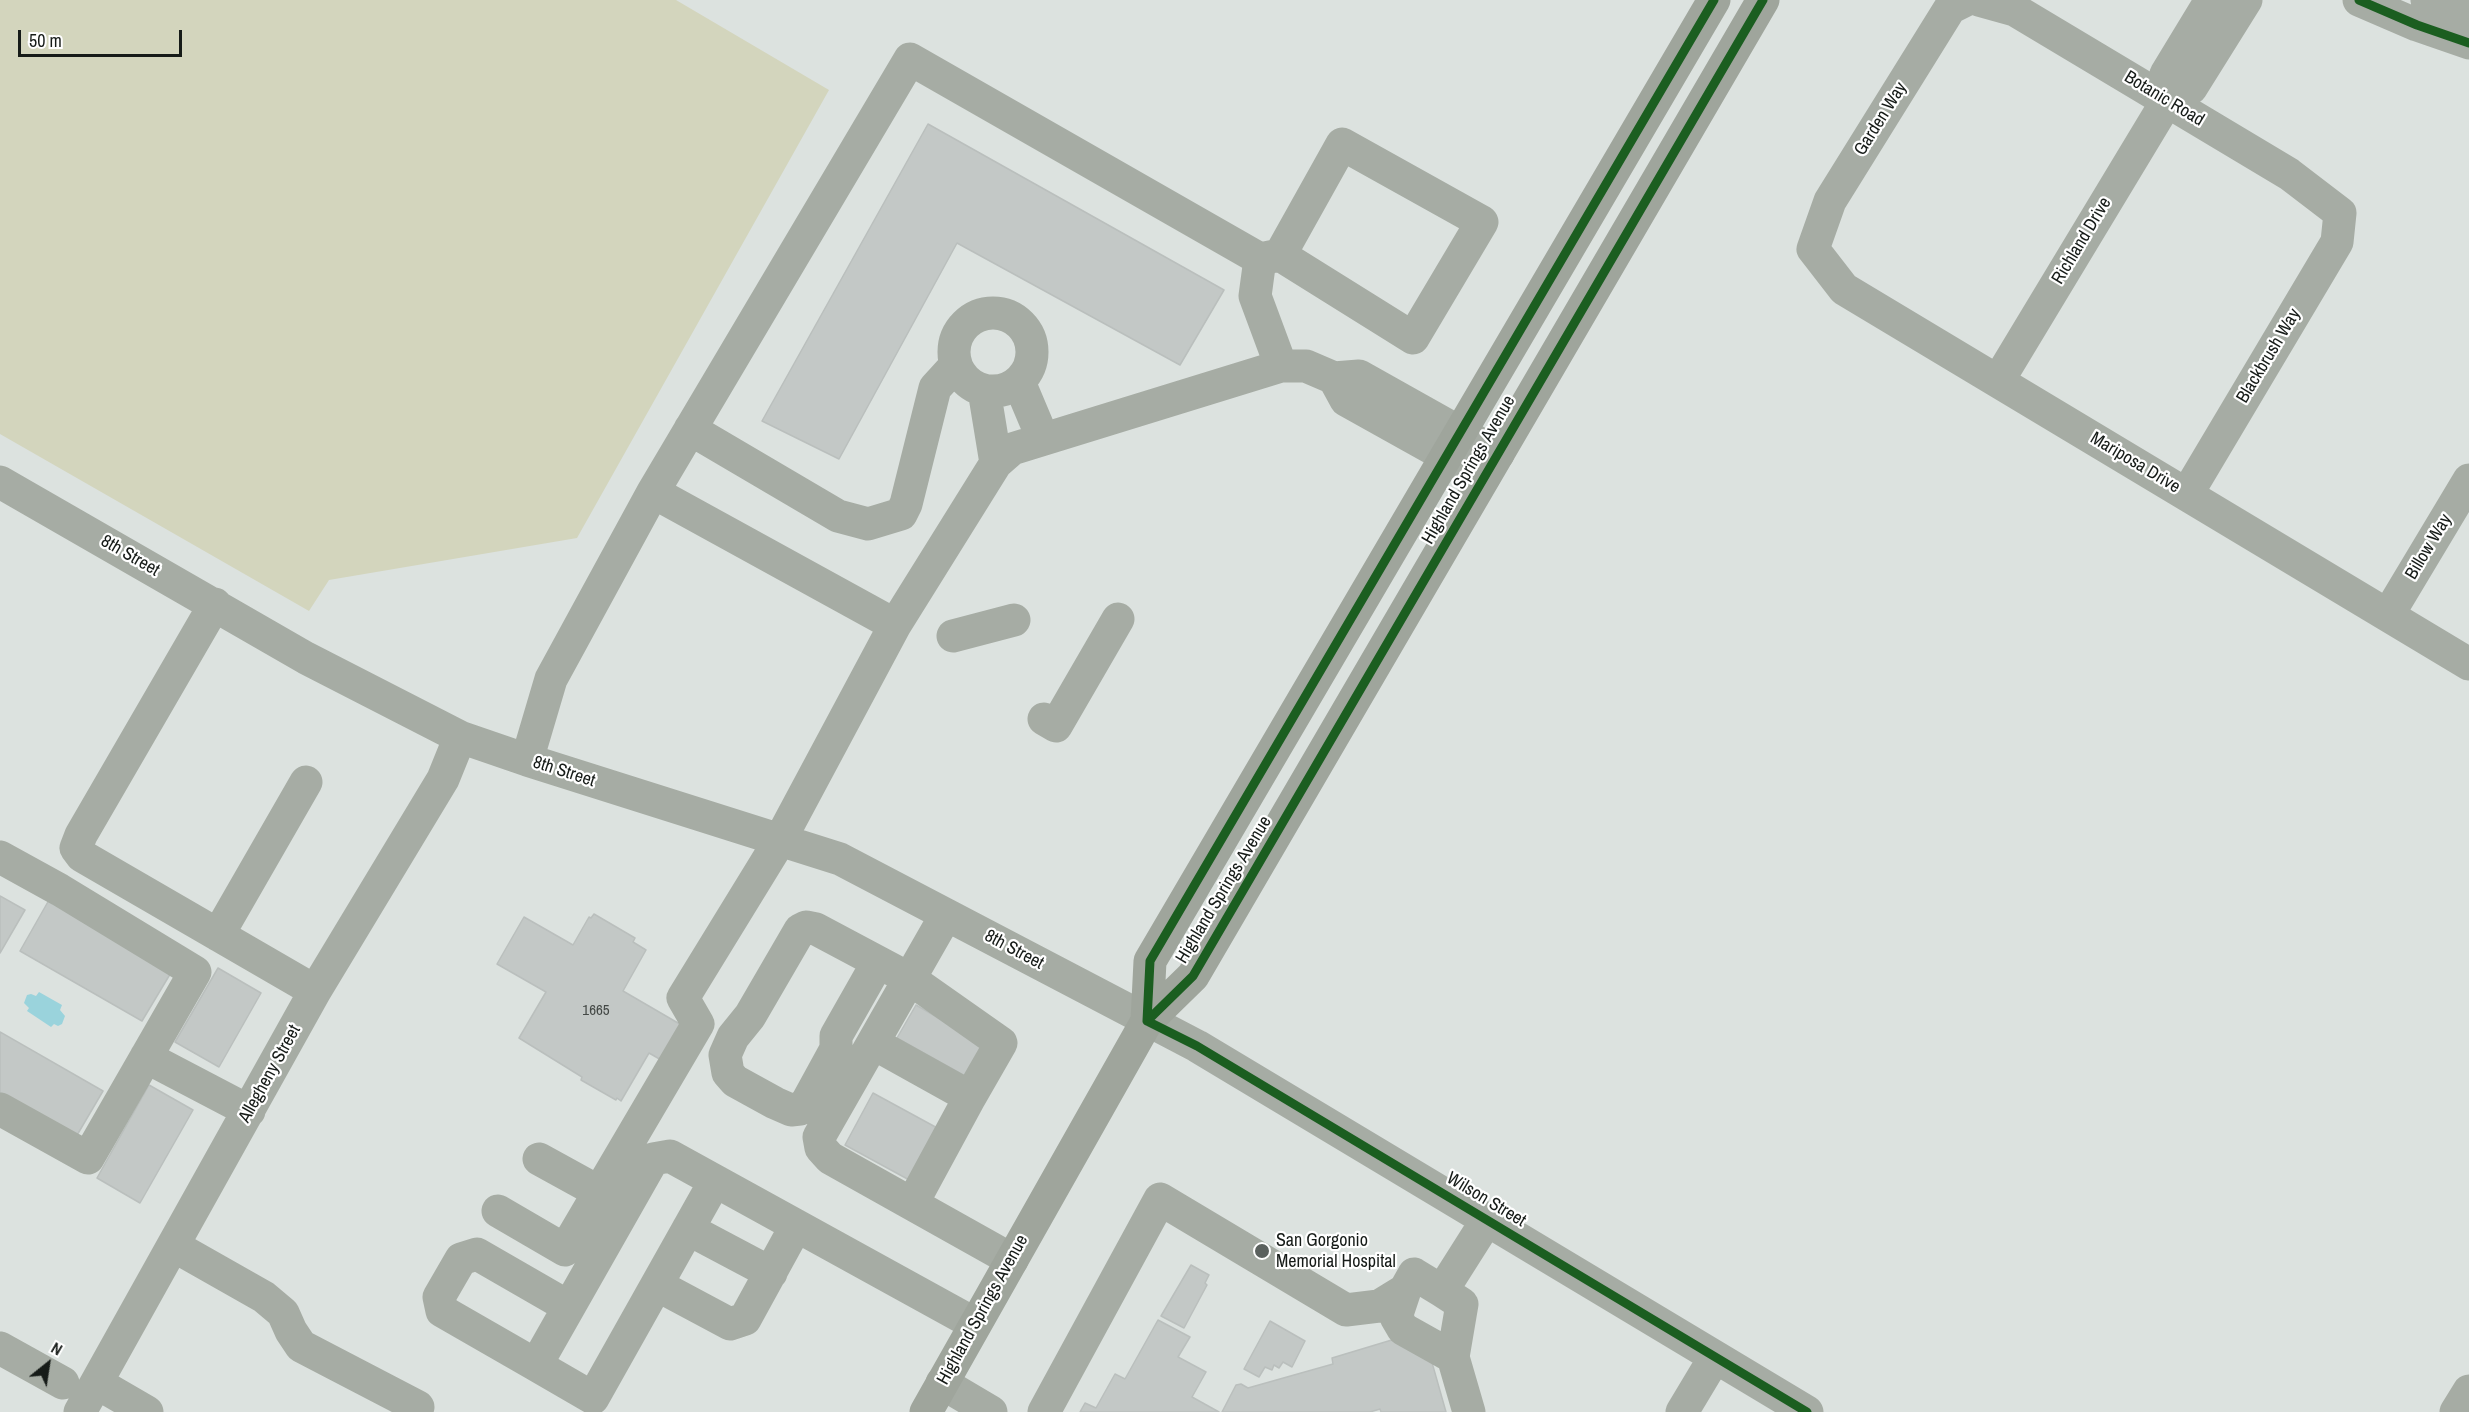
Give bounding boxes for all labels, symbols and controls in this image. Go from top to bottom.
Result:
scale bar [21,18,184,56]
text: 50 m [29,28,62,53]
street label: Botanic Road [2120,67,2208,131]
street label: Garden Way [1850,78,1912,160]
street label: Richland Drive [2048,194,2116,288]
street label: Blackbrush Way [2232,305,2306,407]
street label: Highland Springs Avenue [1418,392,1520,548]
street label: Mariposa Drive [2086,428,2184,498]
street label: Billow Way [2401,510,2457,584]
street label: 8th Street [97,531,163,581]
street label: 8th Street [530,752,598,792]
street label: Highland Springs Avenue [1171,812,1277,968]
street label: 8th Street [981,925,1047,975]
house number: 1665 [582,1002,610,1020]
street label: Allegheny Street [234,1021,306,1127]
street label: Wilson Street [1442,1168,1530,1232]
place label: San Gorgonio Memorial Hospital [1276,1230,1396,1272]
street label: Highland Springs Avenue [933,1231,1033,1389]
marker: San Gorgonio Memorial Hospital [1253,1242,1271,1260]
north arrow [18,1334,78,1394]
text: N [47,1337,67,1360]

